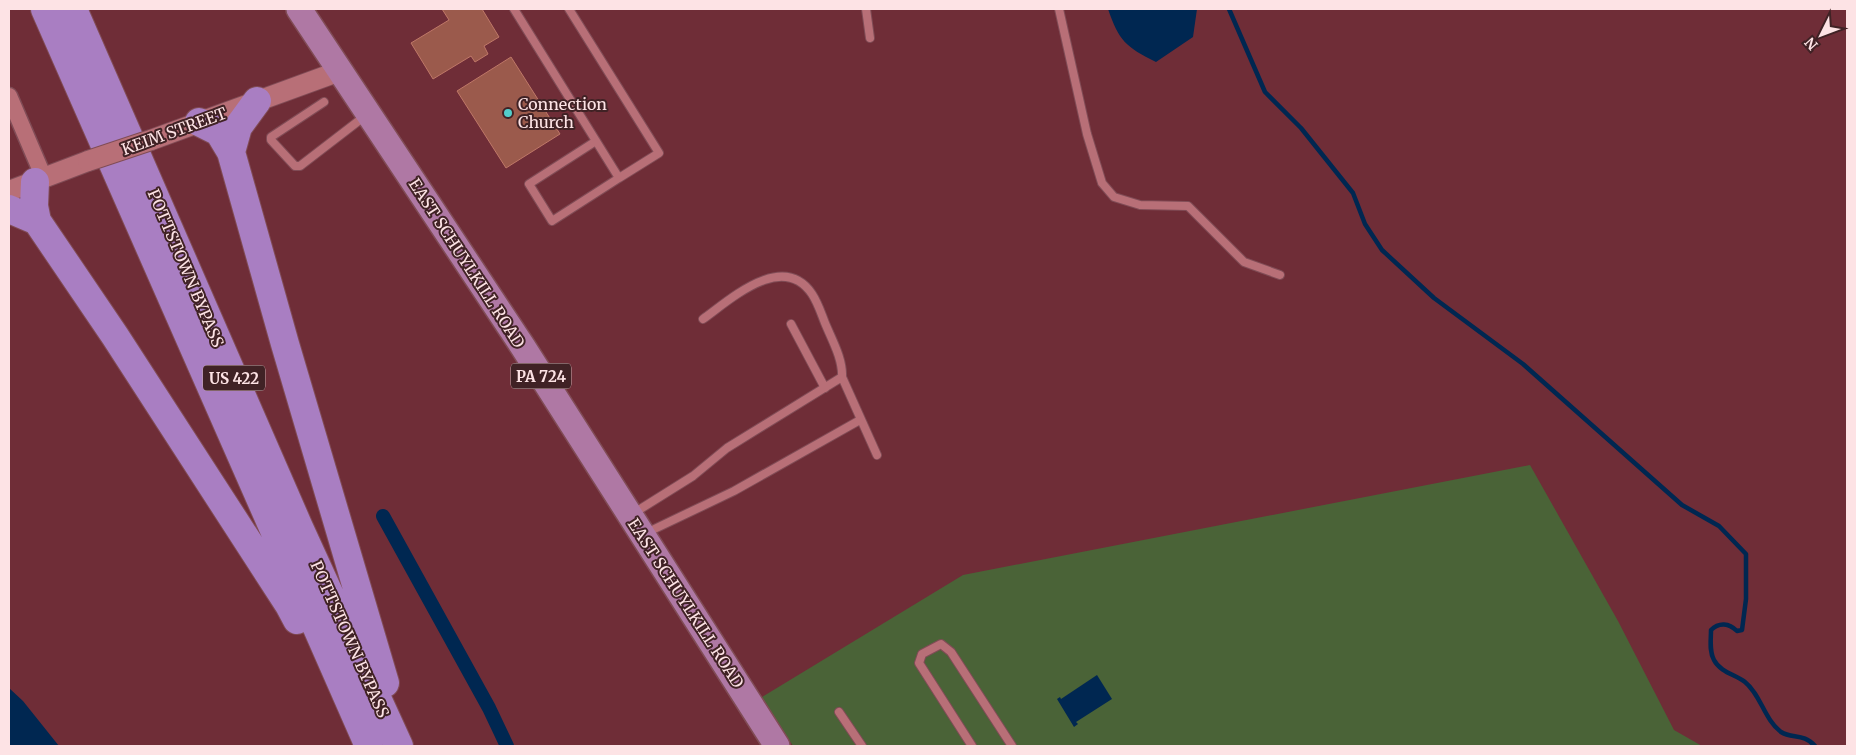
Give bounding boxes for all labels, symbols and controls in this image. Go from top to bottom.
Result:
north arrow [1796,10,1846,60]
text: N [1801,34,1822,54]
place label: Connection Church [518,94,607,132]
street label: KEIM STREET [119,103,229,159]
marker: Connection Church [502,107,514,119]
street label: EAST SCHUYLKILL ROAD [405,174,529,352]
street label: POTTSTOWN BYPASS [144,186,228,350]
road number: PA 724 [511,364,571,388]
road number: US 422 [203,366,265,390]
street label: EAST SCHUYLKILL ROAD [624,514,748,692]
street label: POTTSTOWN BYPASS [306,557,394,721]

